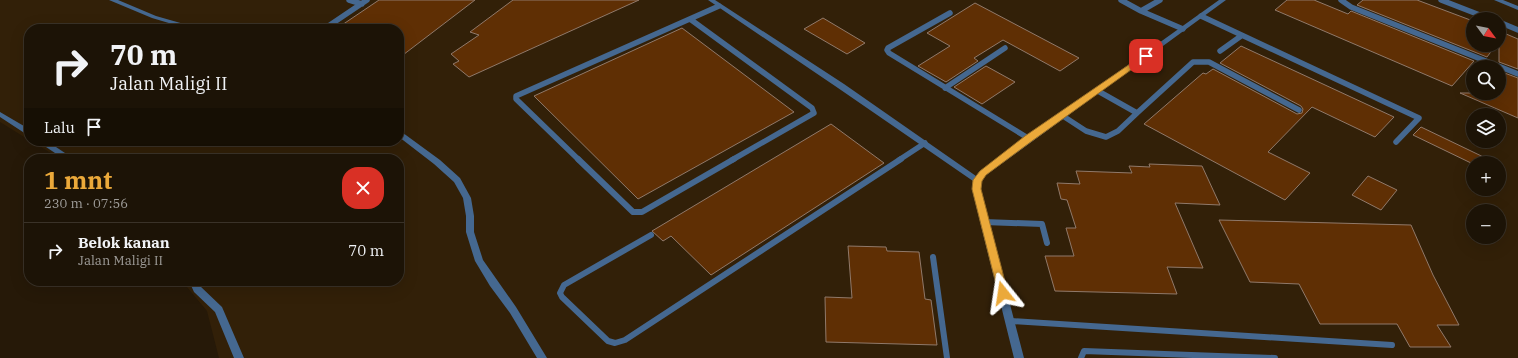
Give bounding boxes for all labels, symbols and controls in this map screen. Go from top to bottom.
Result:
north arrow [1466,12,1506,52]
map controls [1466,12,1506,244]
text: 70 m [110,36,177,73]
pin [1129,39,1163,73]
icon: right [44,40,96,92]
icon: arrive [1135,45,1157,67]
button: search [1466,60,1506,100]
text: Jalan Maligi II [110,72,228,95]
button: layers [1466,108,1506,148]
icon: arrive [83,116,105,138]
text: Lalu [44,118,75,137]
button: + [1466,156,1506,196]
text: 1 mnt [44,164,112,196]
button: close [342,167,384,209]
text: 230 m · 07:56 [44,195,128,212]
button: − [1466,204,1506,244]
text: Belok kanan [78,233,170,252]
icon: right [44,240,66,262]
text: 70 m [348,241,384,260]
text: Jalan Maligi II [78,252,163,269]
position arrow [982,272,1024,314]

